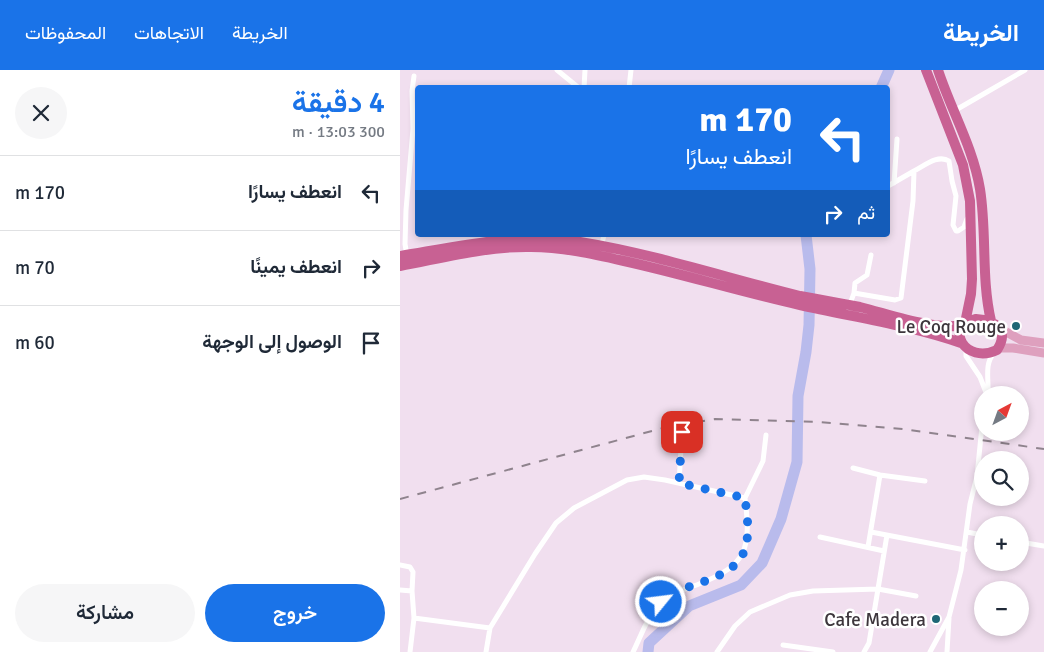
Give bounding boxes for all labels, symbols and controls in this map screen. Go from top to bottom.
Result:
text: الخريطة [943,18,1019,48]
text: المحفوظات [25,22,106,44]
text: الاتجاهات [134,22,204,44]
text: الخريطة [232,22,288,44]
text: 4 دقيقة [292,84,385,121]
button: close [15,87,67,139]
text: 170 m [699,98,792,141]
icon: left [810,105,875,170]
text: 300 m · 13:03 [292,122,385,142]
text: انعطف يسارًا [686,143,792,170]
icon: left [357,179,385,207]
text: انعطف يسارًا [248,180,342,204]
text: 170 m [15,181,65,205]
icon: right [819,200,847,228]
text: ثم [857,201,875,225]
icon: right [357,254,385,282]
text: انعطف يمينًا [250,255,342,279]
text: 70 m [15,256,55,280]
place label: Le Coq Rouge [896,315,1006,339]
marker: Le Coq Rouge [1010,320,1022,332]
icon: arrive [357,329,385,357]
text: الوصول إلى الوجهة [202,330,342,354]
text: 60 m [15,331,55,355]
north arrow [974,386,1029,441]
map controls [974,386,1029,636]
pin [661,411,703,453]
icon: arrive [668,418,696,446]
button: search [974,451,1029,506]
button: + [974,516,1029,571]
position arrow [634,575,686,627]
button: − [974,581,1029,636]
button: مشاركة [15,584,195,642]
button: خروج [205,584,385,642]
place label: Cafe Madera [824,608,926,632]
marker: Cafe Madera [930,613,942,625]

